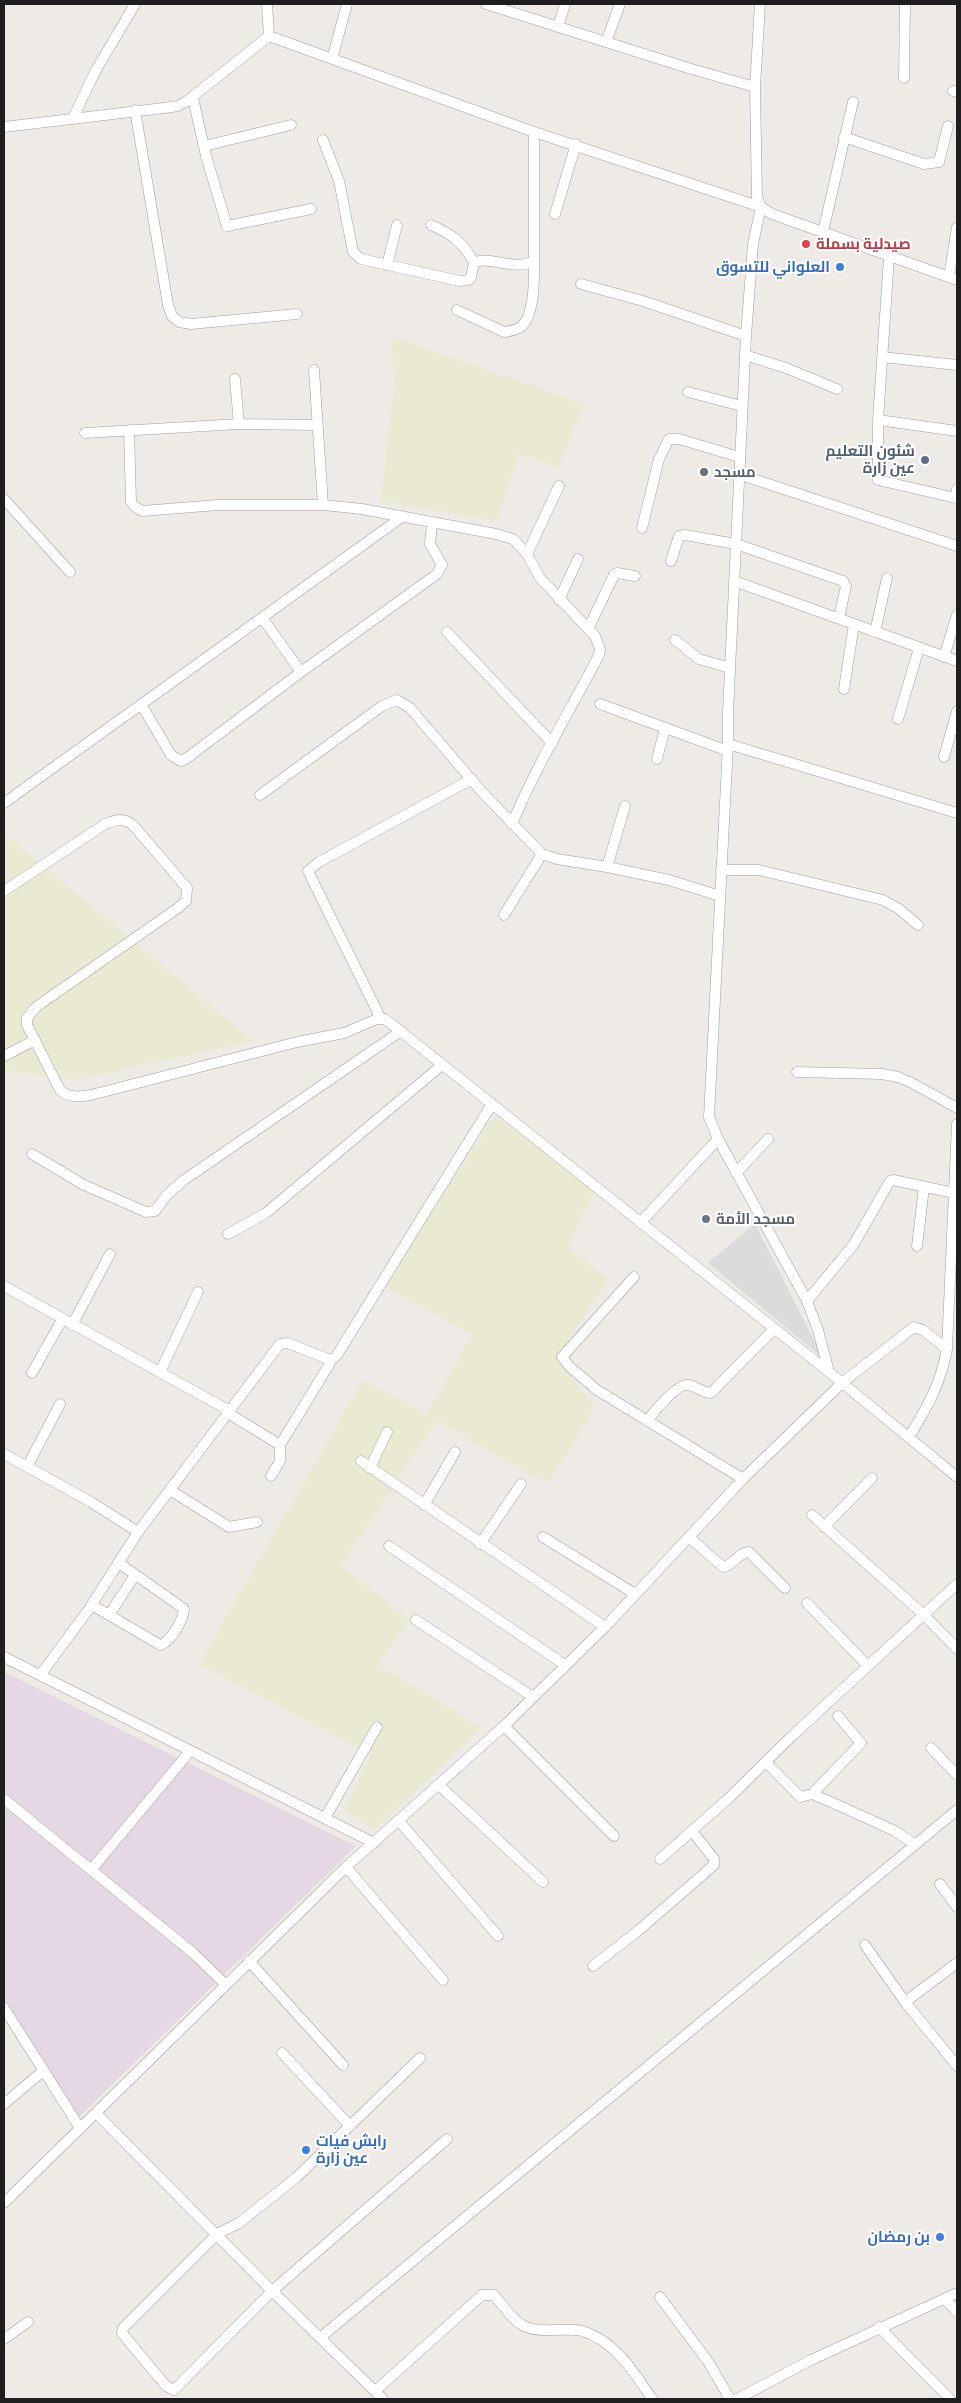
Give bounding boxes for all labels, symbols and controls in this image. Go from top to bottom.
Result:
place label: صيدلية بسملة [816,235,911,253]
marker: صيدلية بسملة [800,238,812,250]
place label: العلواني للتسوق [716,258,830,276]
marker: العلواني للتسوق [834,261,846,273]
place label: شئون التعليم عين زارة [825,442,915,477]
marker: شئون التعليم عين زارة [919,454,931,466]
place label: مسجد [714,463,756,481]
marker: مسجد [698,466,710,478]
place label: مسجد الأمة [716,1210,795,1228]
marker: مسجد الأمة [700,1213,712,1225]
place label: رابش فيات عين زارة [316,2132,387,2167]
marker: رابش فيات عين زارة [300,2144,312,2156]
place label: بن رمضان [868,2228,930,2246]
marker: بن رمضان [934,2231,946,2243]

